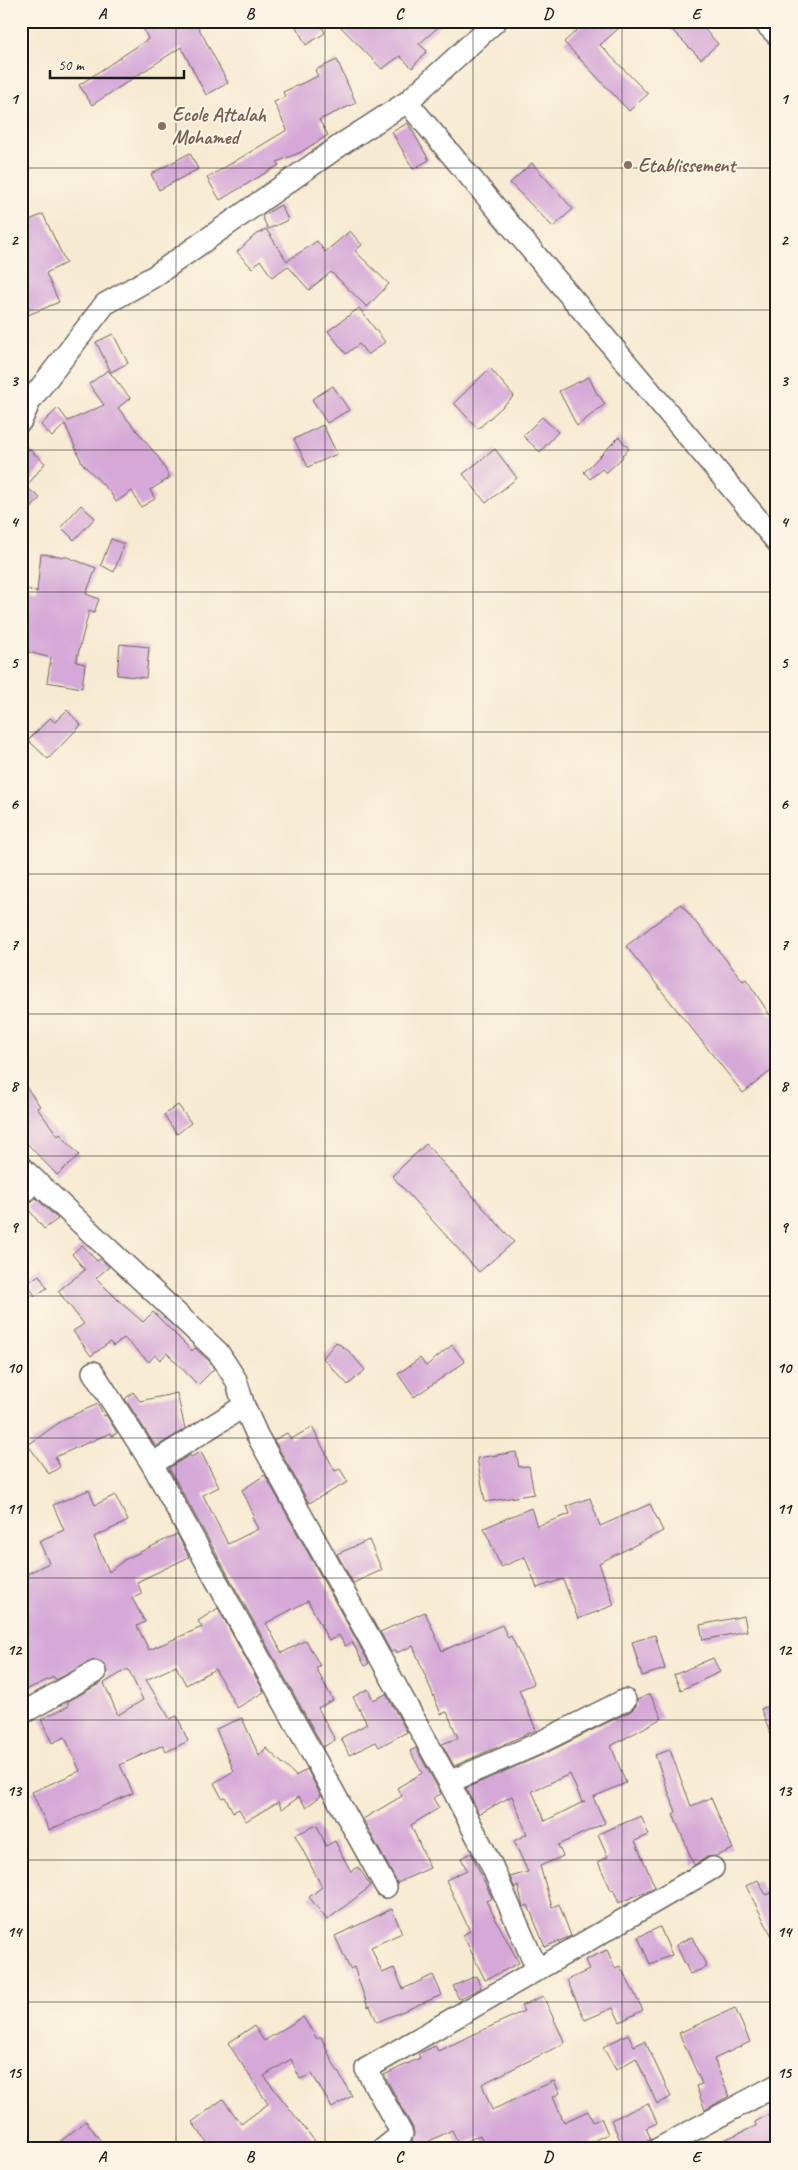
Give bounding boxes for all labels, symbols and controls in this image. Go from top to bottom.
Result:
text: A [98,4,108,24]
text: B [246,4,256,24]
text: C [395,4,405,24]
text: D [543,4,554,24]
text: E [692,4,703,24]
scale bar [50,48,184,80]
text: 50 m [58,56,85,75]
text: 1 [10,89,19,109]
text: 1 [780,89,789,109]
place label: Ecole Attalah Mohamed [172,102,267,150]
marker: Ecole Attalah Mohamed [156,120,168,132]
place label: Etablissement [638,153,737,178]
marker: Etablissement [622,159,634,171]
text: 2 [10,230,19,250]
text: 2 [780,230,789,250]
text: 3 [10,371,19,391]
text: 3 [780,371,789,391]
text: 4 [10,512,19,532]
text: 4 [780,512,789,532]
text: 5 [11,653,20,673]
text: 5 [781,653,790,673]
text: 6 [10,794,19,814]
text: 6 [780,794,789,814]
text: 7 [10,935,19,955]
text: 7 [780,935,789,955]
text: 8 [10,1076,19,1096]
text: 8 [780,1076,789,1096]
text: 9 [10,1217,19,1237]
text: 9 [780,1217,789,1237]
text: 10 [7,1358,23,1378]
text: 10 [777,1358,793,1378]
text: 11 [7,1499,23,1519]
text: 11 [777,1499,793,1519]
text: 12 [7,1640,23,1660]
text: 12 [777,1640,793,1660]
text: 13 [7,1781,23,1801]
text: 13 [777,1781,793,1801]
text: 14 [7,1922,23,1942]
text: 14 [777,1922,793,1942]
text: 15 [7,2063,23,2083]
text: 15 [777,2063,793,2083]
text: A [98,2147,108,2167]
text: B [246,2147,256,2167]
text: C [395,2147,405,2167]
text: D [543,2147,554,2167]
text: E [692,2147,703,2167]

